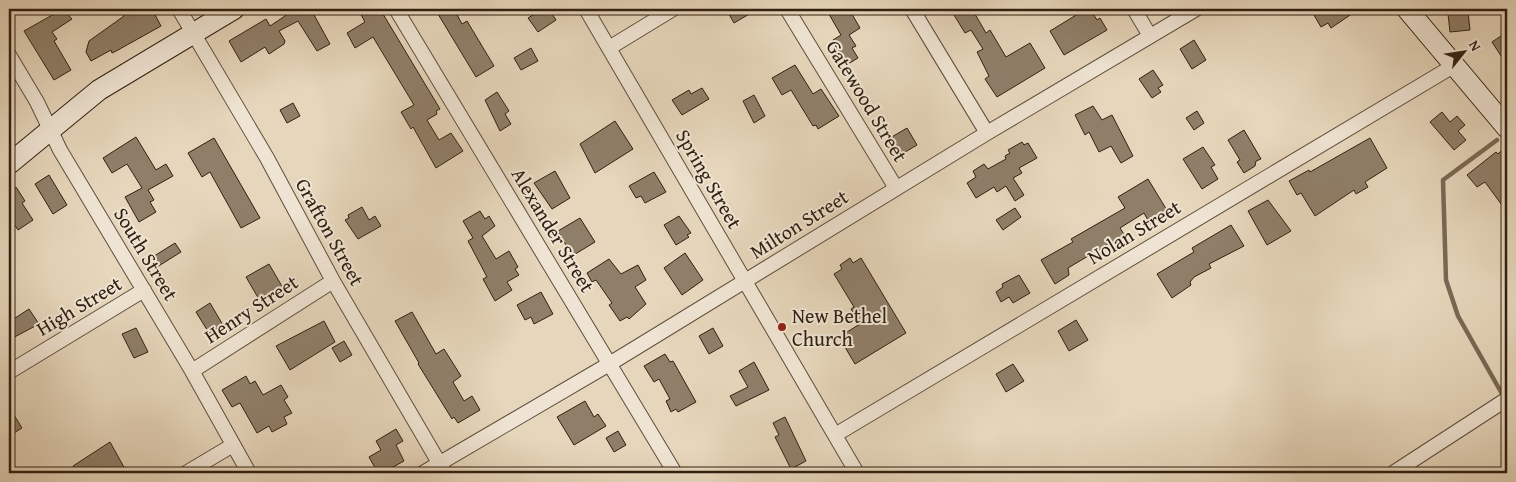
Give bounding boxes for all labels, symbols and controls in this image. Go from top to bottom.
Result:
north arrow [1438,28,1488,78]
street label: Gatewood Street [820,34,915,167]
text: N [1464,36,1487,55]
street label: Spring Street [669,124,750,234]
street label: Alexander Street [505,162,602,298]
street label: Grafton Street [289,173,372,291]
street label: Milton Street [744,182,854,265]
street label: Nolan Street [1081,192,1186,271]
street label: South Street [107,202,186,306]
street label: Henry Street [198,267,304,350]
street label: High Street [31,269,127,342]
place label: New Bethel Church [792,301,887,353]
marker: New Bethel Church [776,321,788,333]

